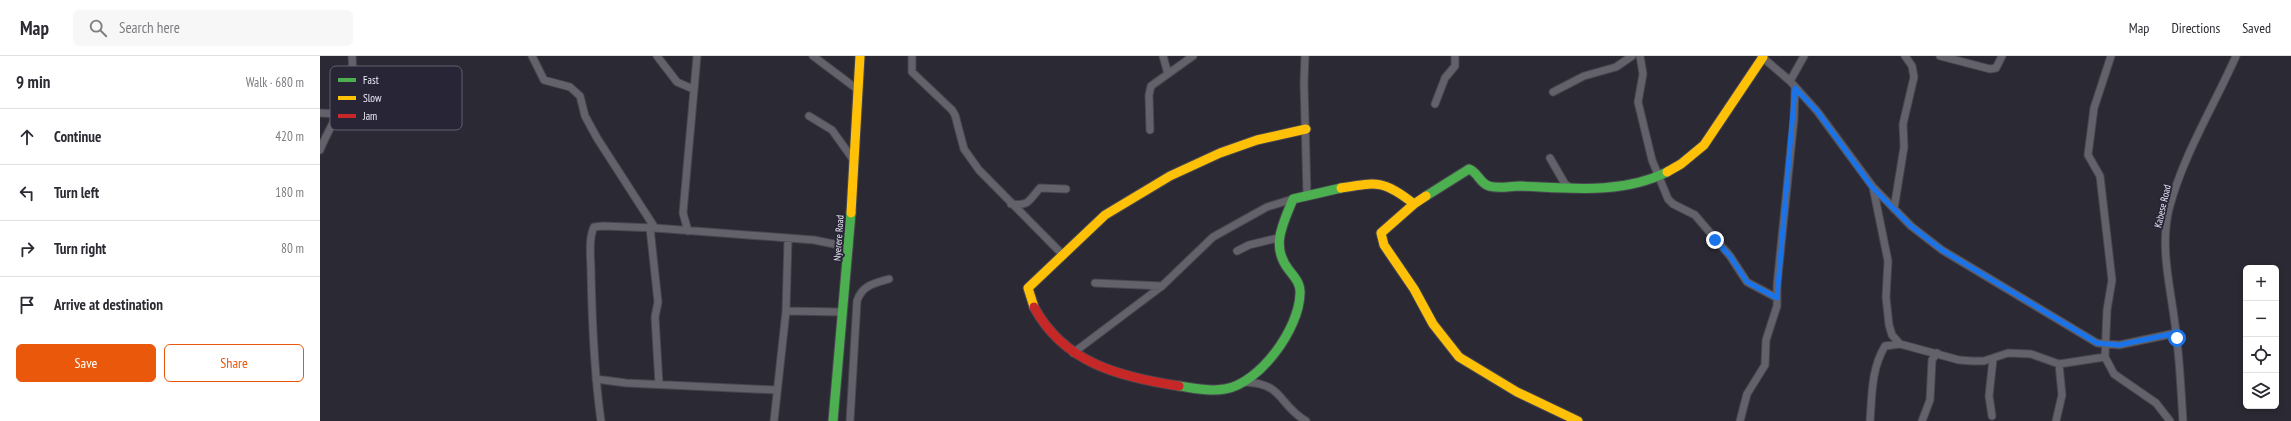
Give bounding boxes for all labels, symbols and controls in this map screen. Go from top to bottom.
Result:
search box [73,10,353,46]
text: Map [20,16,49,40]
icon: search [87,17,109,39]
text: Search here [119,18,180,37]
text: Map [2129,19,2149,37]
text: Directions [2171,19,2220,37]
text: Saved [2242,19,2271,37]
legend [330,66,462,130]
text: 9 min [16,71,50,93]
text: Fast [363,73,379,87]
text: Walk · 680 m [246,74,304,91]
text: Slow [363,91,382,105]
text: Jam [362,109,377,123]
icon: ahead [16,126,38,148]
text: Continue [54,127,101,146]
text: 420 m [275,128,304,145]
icon: left [16,182,38,204]
text: Turn left [54,183,99,202]
street label: Kabese Road [2151,183,2174,229]
text: 180 m [275,184,304,201]
street label: Nyerere Road [830,215,847,262]
route end [1706,231,1724,249]
icon: right [16,238,38,260]
text: Turn right [54,239,106,258]
text: 80 m [281,240,304,257]
map controls [2243,265,2279,409]
button: + [2243,265,2279,301]
icon: arrive [16,294,38,316]
text: Arrive at destination [54,295,163,314]
button: − [2243,301,2279,337]
route start [2168,329,2186,347]
button: locate [2243,337,2279,373]
button: Save [16,344,156,382]
button: Share [164,344,304,382]
button: layers [2243,373,2279,409]

